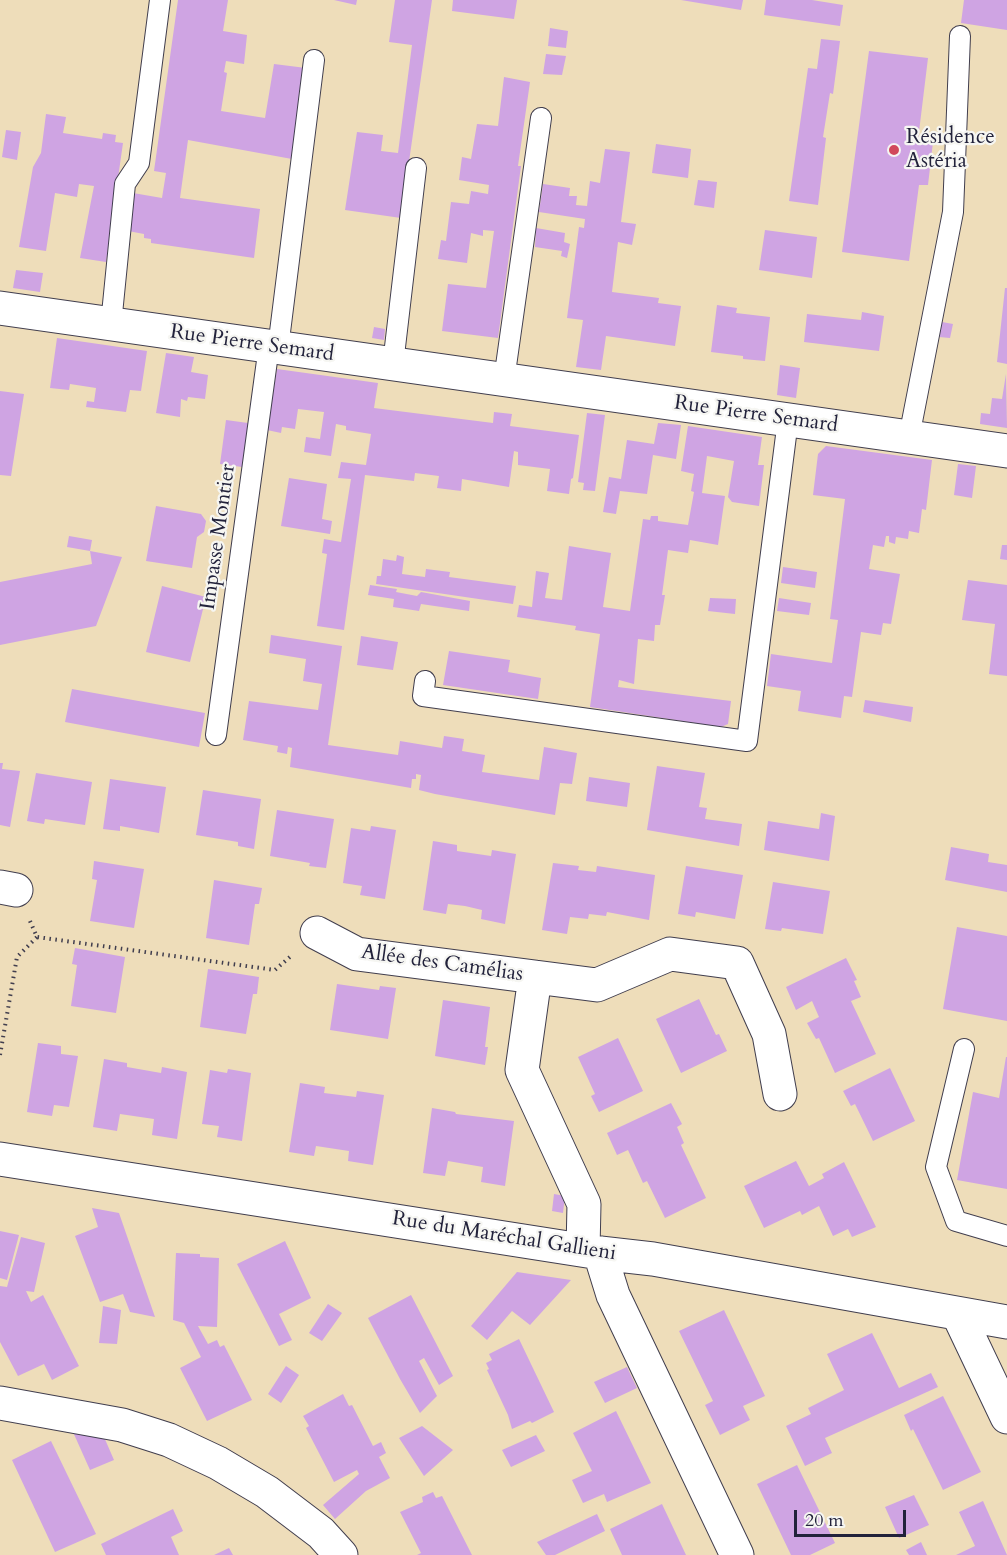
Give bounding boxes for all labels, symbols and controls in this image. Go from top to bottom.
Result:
place label: Résidence Astéria [906,125,995,175]
marker: Résidence Astéria [887,143,901,157]
street label: Rue Pierre Semard [168,320,336,368]
street label: Rue Pierre Semard [672,391,840,439]
street label: Impasse Montier [196,462,242,612]
street label: Allée des Camélias [359,940,525,988]
street label: Rue du Maréchal Gallieni [390,1207,618,1267]
scale bar [797,1498,910,1536]
text: 20 m [805,1508,844,1533]

